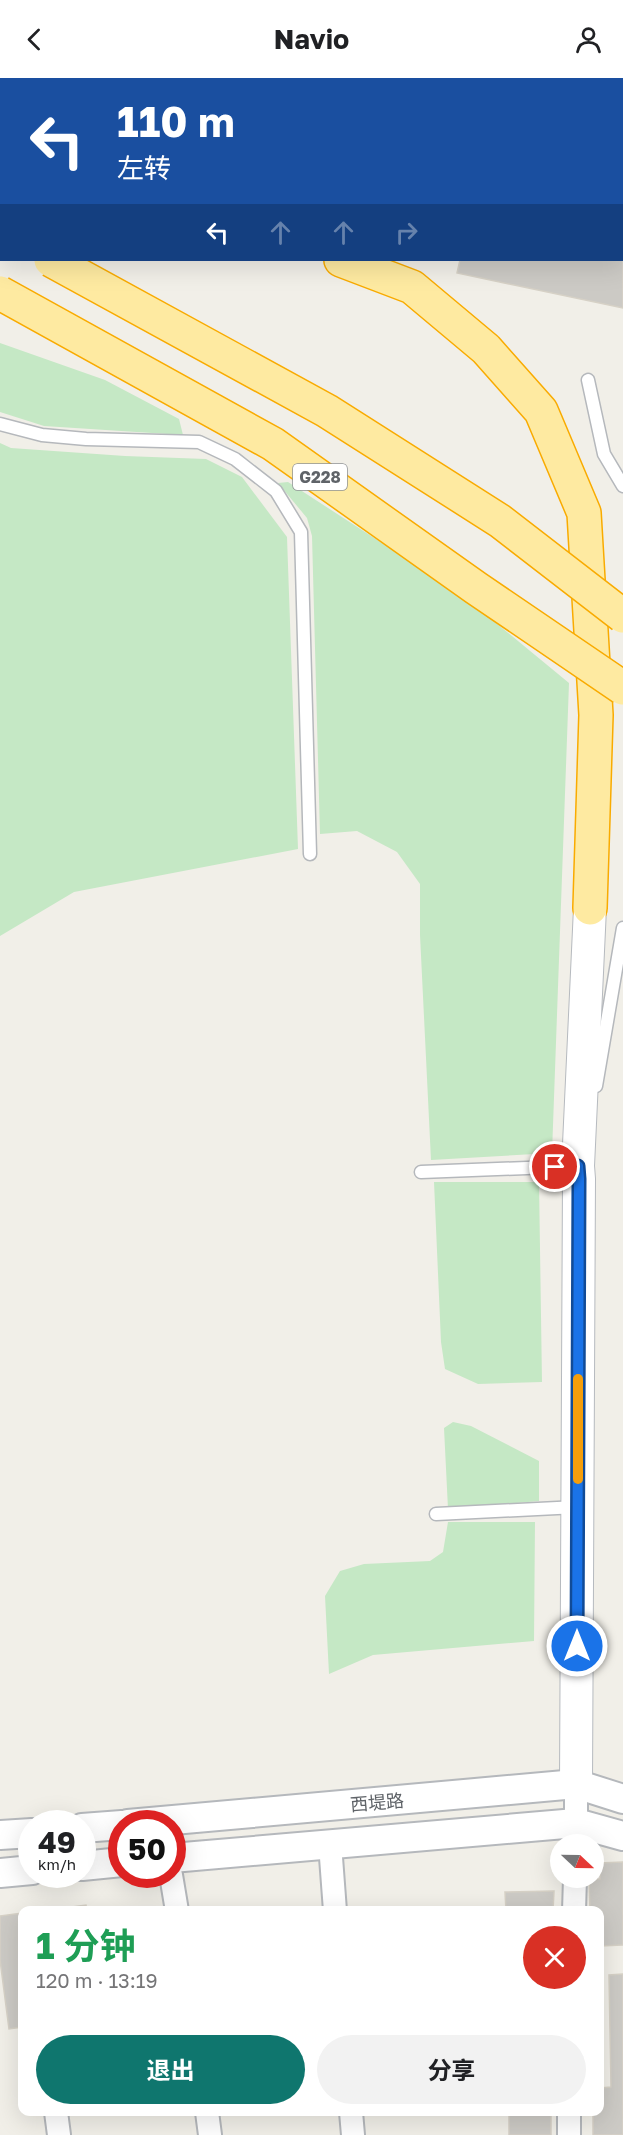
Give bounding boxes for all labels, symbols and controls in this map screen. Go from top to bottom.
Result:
icon: back [18,23,51,56]
text: Navio [274,23,349,55]
icon: person [572,23,605,56]
text: 110 m [117,96,235,146]
icon: left [18,102,96,180]
text: 左转 [117,152,171,184]
icon: left [201,216,234,249]
icon: ahead [264,216,297,249]
icon: ahead [327,216,360,249]
icon: right [390,216,423,249]
road number: G228 [293,464,347,490]
pin [529,1141,580,1192]
icon: arrive [538,1150,571,1183]
position arrow [545,1614,609,1678]
street label: 西堤路 [349,1789,405,1815]
speed limit sign: 50 [108,1810,186,1888]
text: 49 [38,1824,76,1860]
north arrow [550,1834,604,1888]
map controls [550,1834,604,1888]
text: km/h [38,1855,76,1873]
text: 1 分钟 [36,1924,136,1967]
button: close [523,1926,586,1989]
text: 120 m · 13:19 [36,1968,158,1992]
button: 退出 [36,2035,305,2104]
button: 分享 [317,2035,586,2104]

